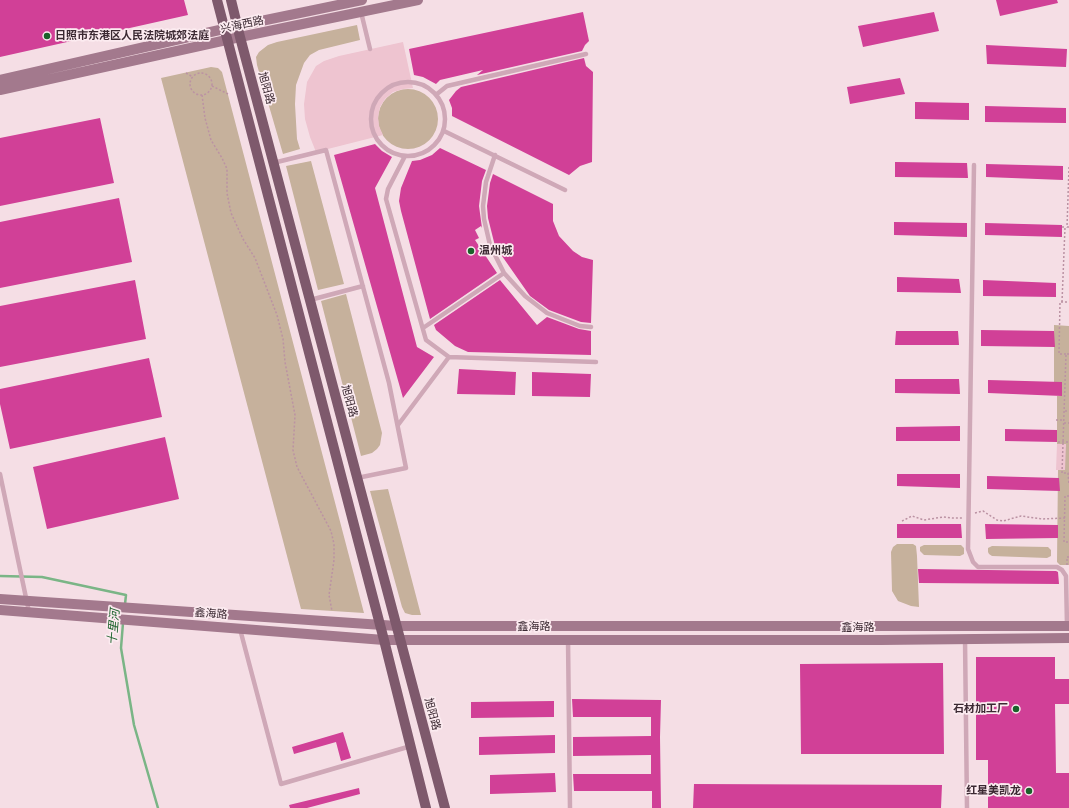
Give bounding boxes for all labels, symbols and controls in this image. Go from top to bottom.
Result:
street label: 兴海西路 [219,14,265,36]
place label: 日照市东港区人民法院城郊法庭 [55,29,209,43]
marker: 日照市东港区人民法院城郊法庭 [42,31,52,41]
street label: 旭阳路 [255,70,277,106]
place label: 温州城 [479,244,512,258]
marker: 温州城 [466,246,476,256]
street label: 旭阳路 [338,383,360,419]
street label: 鑫海路 [194,606,228,622]
water label: 十里河 [105,608,123,646]
street label: 鑫海路 [518,620,550,634]
street label: 鑫海路 [842,621,874,635]
street label: 旭阳路 [421,696,443,732]
place label: 石材加工厂 [953,702,1008,716]
marker: 石材加工厂 [1011,704,1021,714]
place label: 红星美凯龙 [966,784,1021,798]
marker: 红星美凯龙 [1024,786,1034,796]

